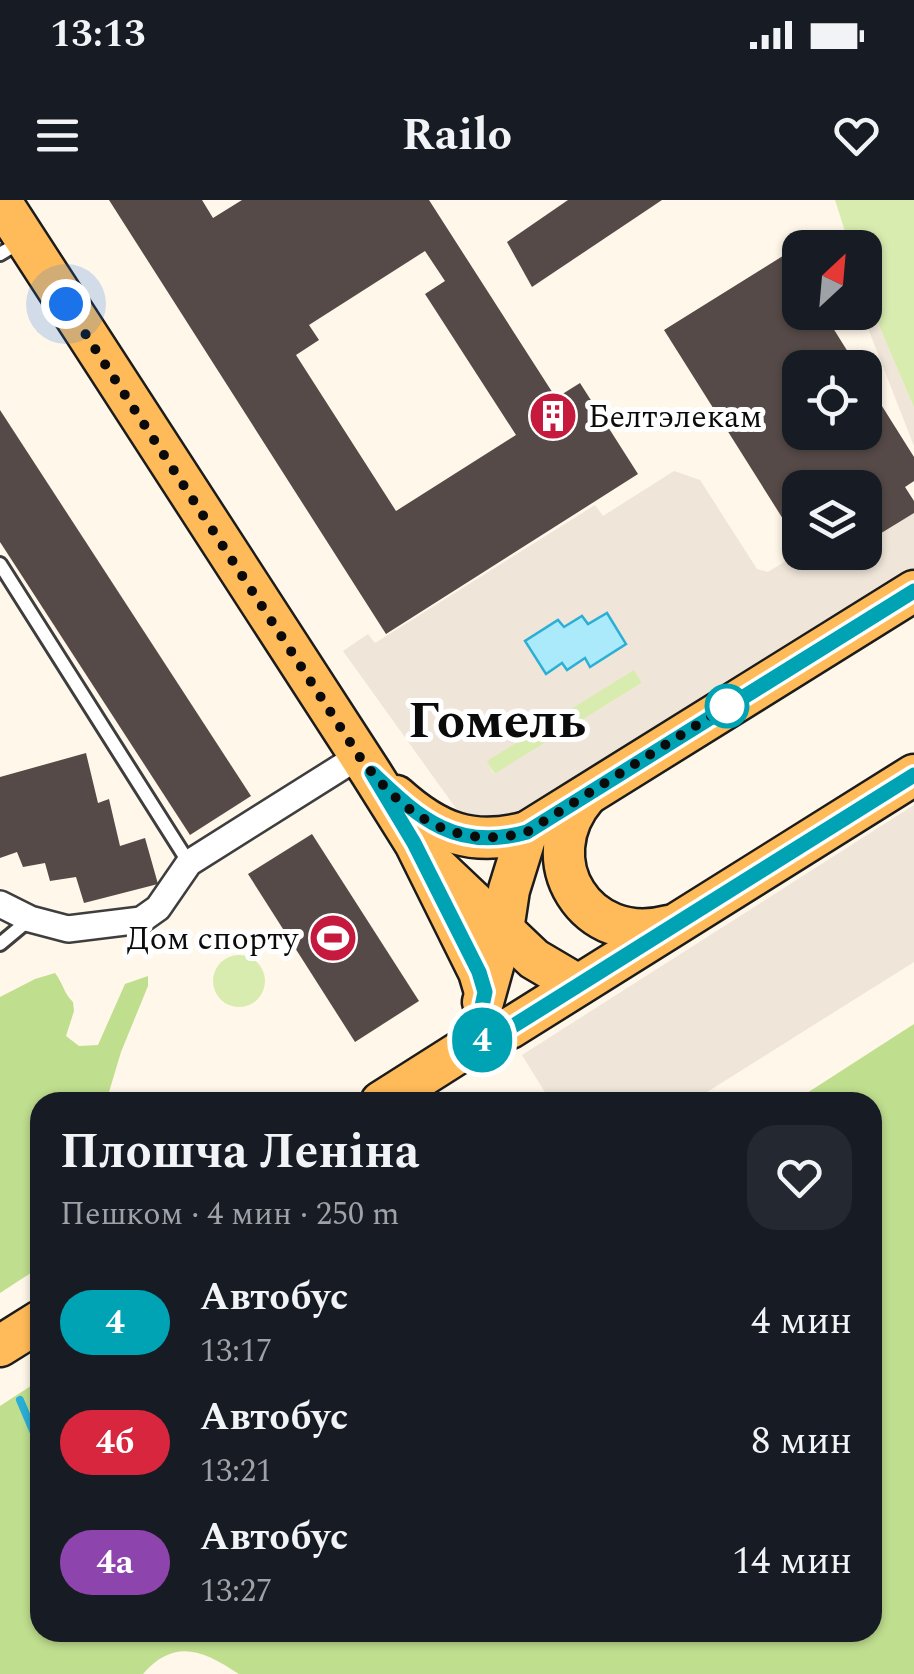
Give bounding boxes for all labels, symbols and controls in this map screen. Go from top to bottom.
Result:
text: 13:13 [50,6,145,64]
text: Railo [402,101,512,170]
icon: menu [30,108,85,163]
icon: heart [829,108,884,163]
north arrow [782,230,882,330]
map controls [782,230,882,570]
your location [41,279,91,329]
button: locate [782,350,882,450]
building icon: Белтэлекам [527,390,579,442]
place label: Белтэлекам [588,393,762,442]
button: layers [782,470,882,570]
district label: Гомель [408,682,586,761]
unlabelled marker [706,685,748,727]
sports icon: Дом спорту [307,912,359,964]
place label: Дом спорту [127,915,300,964]
line badge: 4 [450,1008,514,1072]
text: 4 [472,1014,492,1067]
text: Плошча Леніна [60,1116,419,1189]
button: heart [747,1125,852,1230]
text: Пешком · 4 мин · 250 m [60,1190,400,1239]
text: Автобус [200,1269,348,1327]
text: 4 мин [751,1293,852,1351]
text: 4 [105,1296,125,1349]
text: 13:17 [200,1327,272,1376]
text: Автобус [200,1389,348,1447]
text: 8 мин [751,1413,852,1471]
text: 4б [96,1416,134,1469]
text: 13:21 [200,1447,272,1496]
text: Автобус [200,1509,348,1567]
text: 14 мин [732,1533,852,1591]
text: 4а [96,1536,134,1589]
text: 13:27 [200,1567,272,1616]

